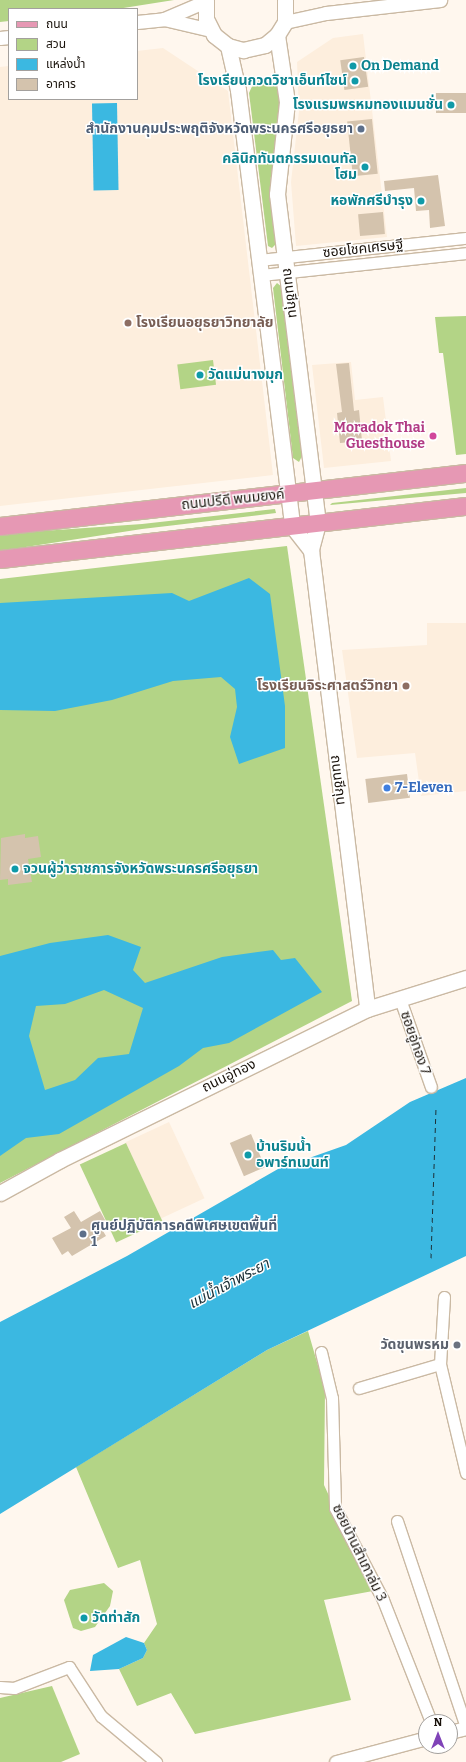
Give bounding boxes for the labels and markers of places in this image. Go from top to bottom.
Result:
place label: On Demand [361,58,439,74]
marker: On Demand [348,61,358,71]
place label: โรงเรียนกวดวิชาเอ็นท์ไซน์ [198,73,347,89]
marker: โรงเรียนกวดวิชาเอ็นท์ไซน์ [350,76,360,86]
place label: โรงแรมพรหมทองแมนชั่น [293,97,443,113]
marker: โรงแรมพรหมทองแมนชั่น [446,100,456,110]
place label: สำนักงานคุมประพฤติจังหวัดพระนครศรีอยุธยา [86,121,353,137]
marker: สำนักงานคุมประพฤติจังหวัดพระนครศรีอยุธยา [356,124,366,134]
place label: คลินิกทันตกรรมเดนทัล โฮม [222,151,357,184]
marker: คลินิกทันตกรรมเดนทัล โฮม [360,162,370,172]
place label: หอพักศรีบำรุง [330,193,413,209]
marker: หอพักศรีบำรุง [416,196,426,206]
place label: โรงเรียนอยุธยาวิทยาลัย [136,315,274,331]
marker: โรงเรียนอยุธยาวิทยาลัย [123,318,133,328]
place label: วัดแม่นางมุก [208,367,283,383]
marker: วัดแม่นางมุก [195,370,205,380]
place label: Moradok Thai Guesthouse [334,420,425,452]
marker: Moradok Thai Guesthouse [428,431,438,441]
place label: โรงเรียนจิระศาสตร์วิทยา [257,678,398,694]
marker: โรงเรียนจิระศาสตร์วิทยา [401,681,411,691]
place label: 7-Eleven [395,780,453,796]
marker: 7-Eleven [382,783,392,793]
place label: จวนผู้ว่าราชการจังหวัดพระนครศรีอยุธยา [23,861,258,877]
marker: จวนผู้ว่าราชการจังหวัดพระนครศรีอยุธยา [10,864,20,874]
place label: บ้านริมน้ำ อพาร์ทเมนท์ [256,1139,329,1172]
marker: บ้านริมน้ำ อพาร์ทเมนท์ [243,1150,253,1160]
place label: ศูนย์ปฏิบัติการคดีพิเศษเขตพื้นที่ 1 [91,1218,277,1250]
marker: ศูนย์ปฏิบัติการคดีพิเศษเขตพื้นที่ 1 [78,1229,88,1239]
place label: วัดขุนพรหม [380,1337,449,1353]
marker: วัดขุนพรหม [452,1340,462,1350]
place label: วัดท่าสัก [92,1610,140,1626]
marker: วัดท่าสัก [79,1613,89,1623]

